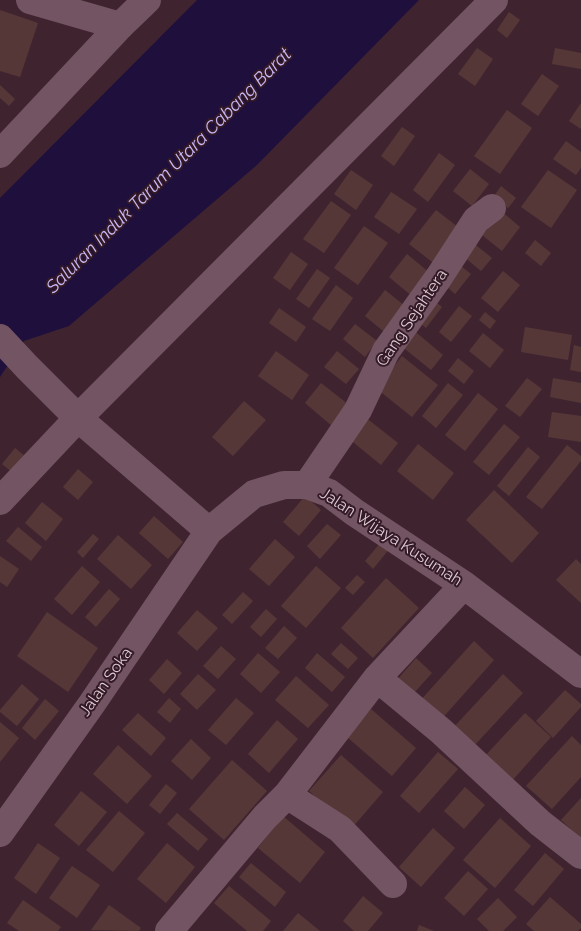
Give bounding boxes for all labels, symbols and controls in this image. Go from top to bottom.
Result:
water label: Saluran Induk Tarum Utara Cabang Barat [42,44,296,298]
street label: Gang Sejahtera [372,266,452,370]
street label: Jalan Wijaya Kusumah [316,484,466,590]
street label: Jalan Soka [75,644,137,720]

